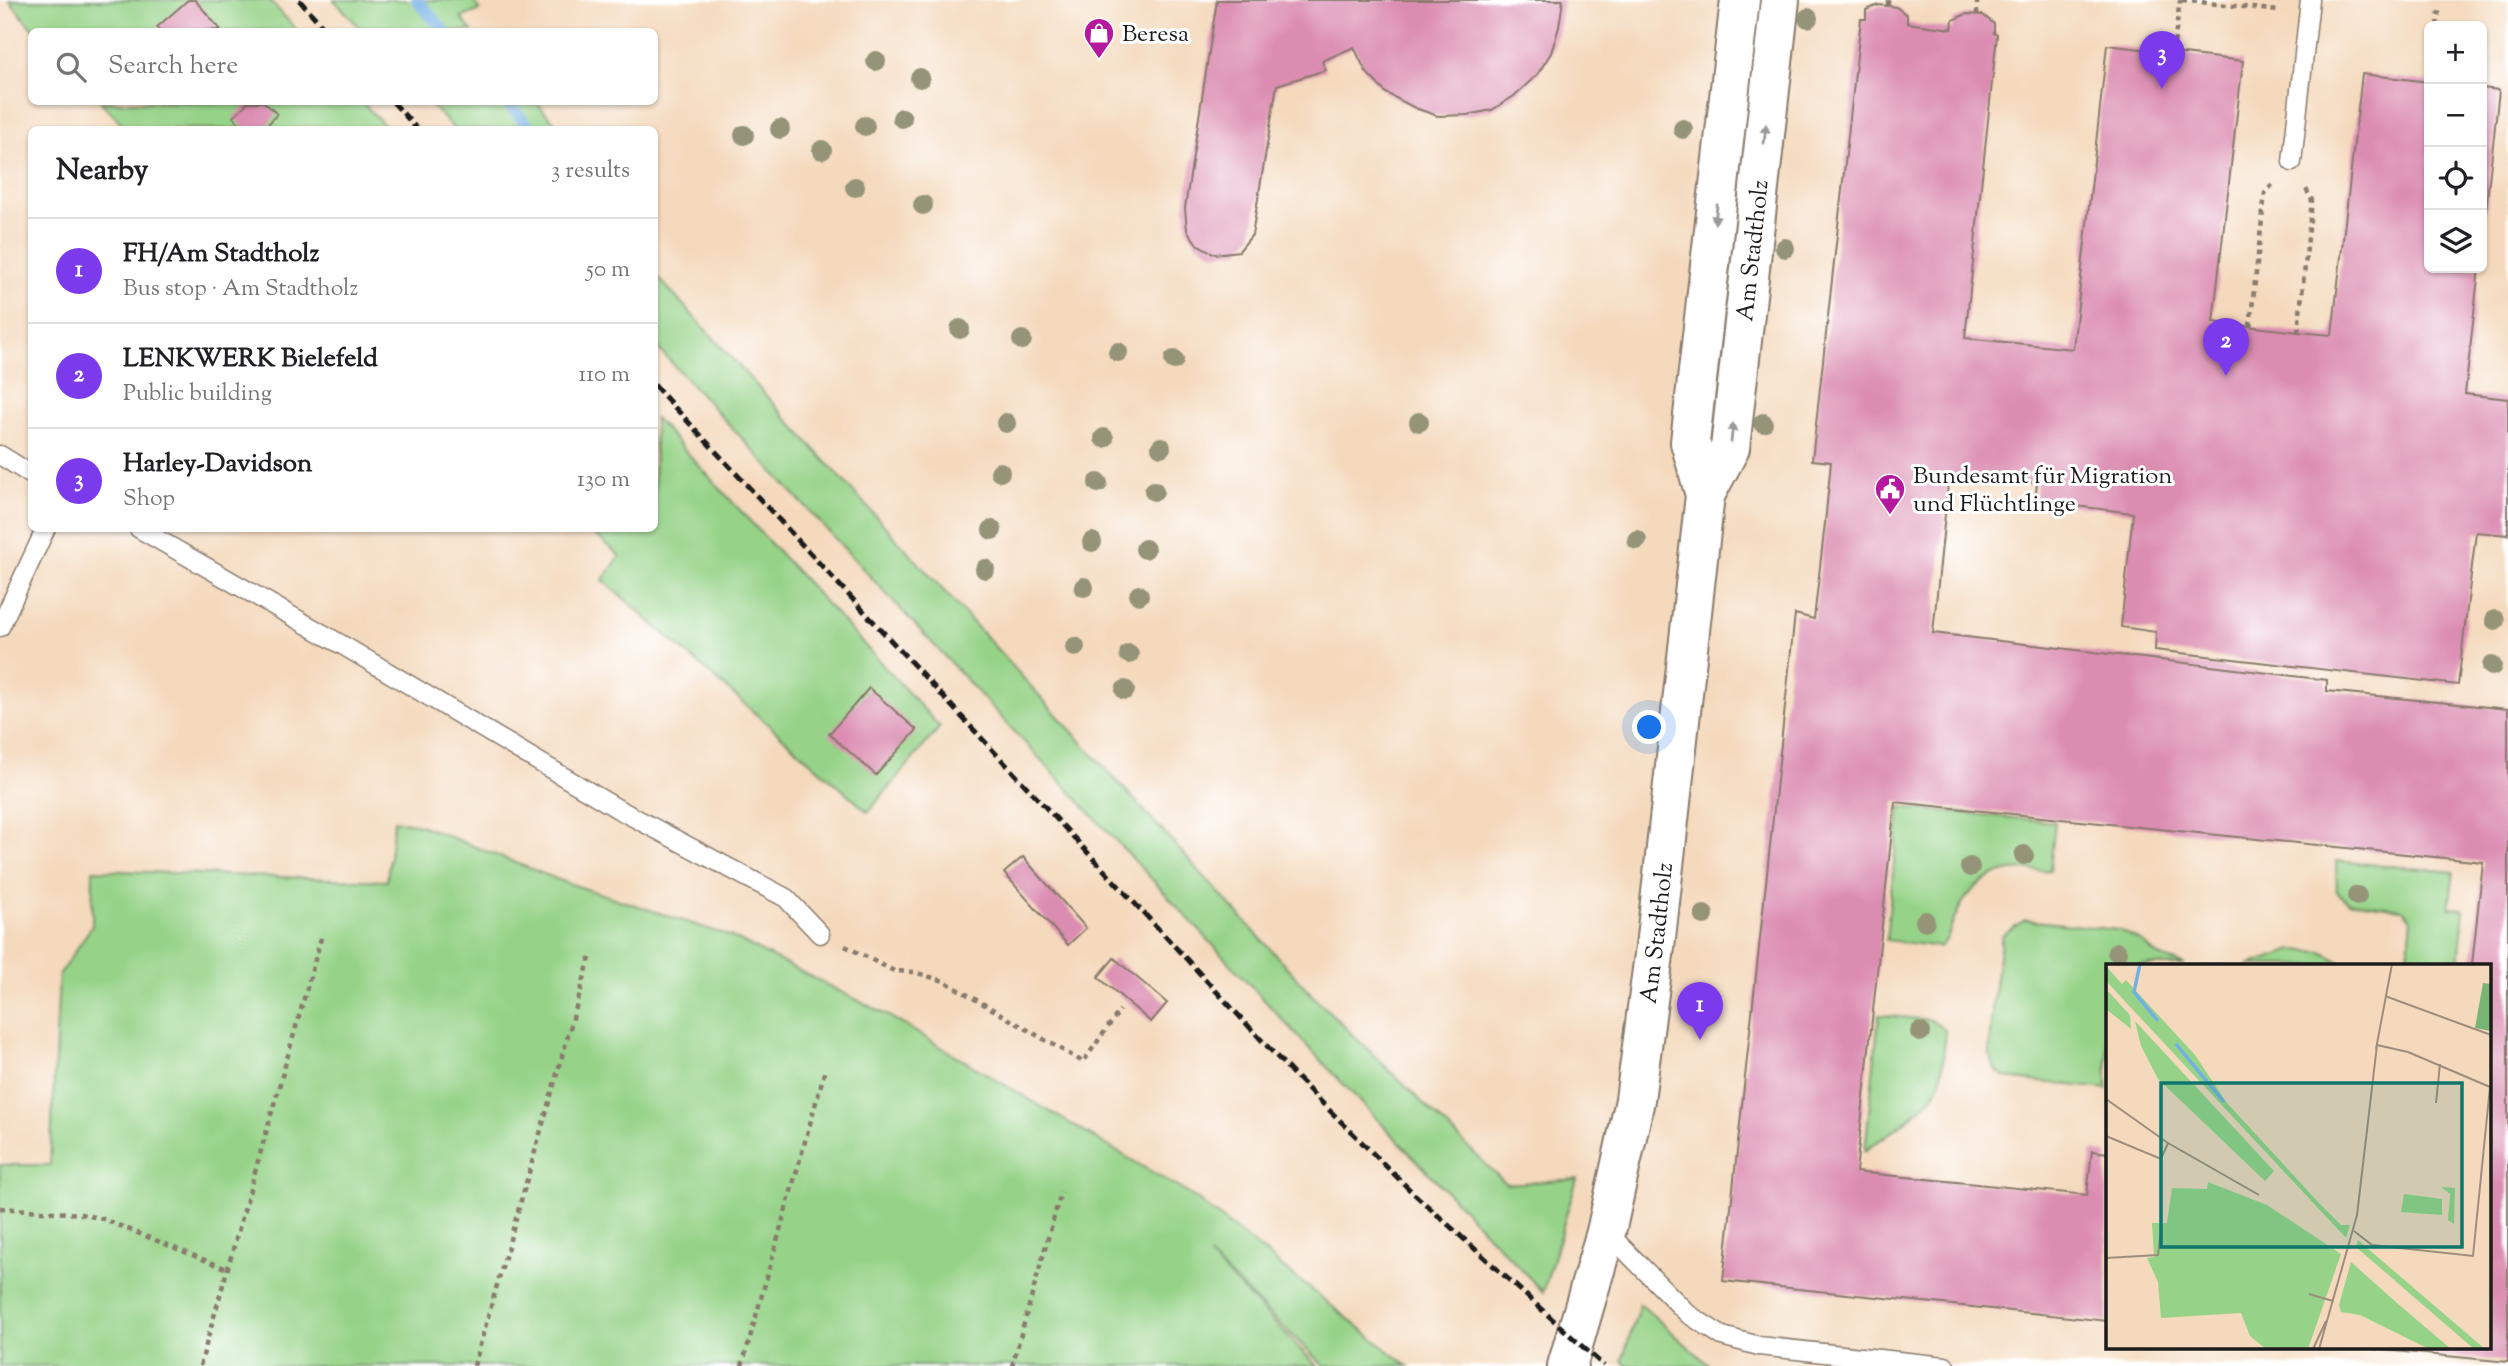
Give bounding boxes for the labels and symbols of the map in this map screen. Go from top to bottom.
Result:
shop icon: Beresa [1082,16,1116,60]
place label: Beresa [1122,18,1189,52]
pin: 3 [2139,31,2185,89]
one-way arrow [1760,122,1771,144]
street label: Am Stadtholz [1729,178,1779,323]
one-way arrow [1710,203,1721,225]
pin: 2 [2203,318,2249,376]
one-way arrow [1727,422,1738,444]
place label: Bundesamt für Migration und Flüchtlinge [1913,460,2173,522]
public building icon: Bundesamt für Migration und Flüchtlinge [1873,472,1907,516]
your location [1632,710,1666,744]
street label: Am Stadtholz [1633,861,1683,1006]
inset map [2106,964,2490,1348]
pin: 1 [1677,982,1723,1040]

